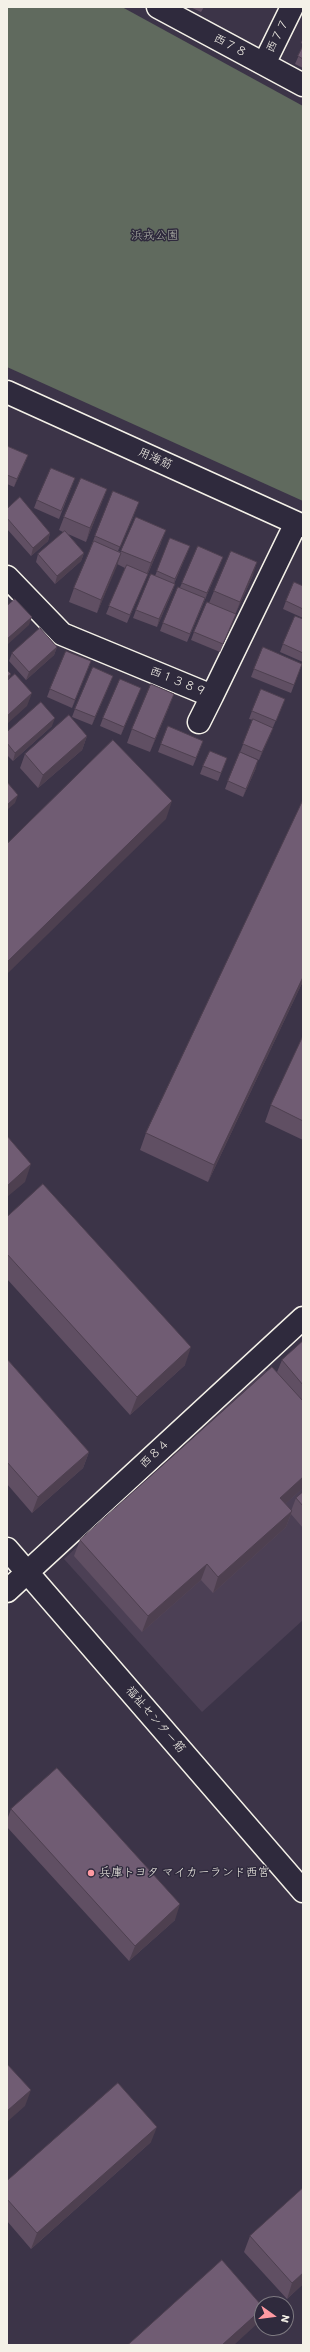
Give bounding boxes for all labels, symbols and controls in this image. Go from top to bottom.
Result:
street label: 西７７ [263,17,293,55]
street label: 西７８ [211,31,249,61]
park label: 浜戎公園 [131,229,179,243]
street label: 用海筋 [136,445,174,473]
street label: 西１３８９ [147,664,209,700]
street label: 西８４ [137,1436,173,1472]
street label: 福祉センター筋 [122,1684,188,1756]
place label: 兵庫トヨタ マイカーランド西宮 [99,1866,270,1880]
marker: 兵庫トヨタ マイカーランド西宮 [86,1868,96,1878]
north arrow [254,2296,294,2336]
text: N [278,2314,292,2324]

